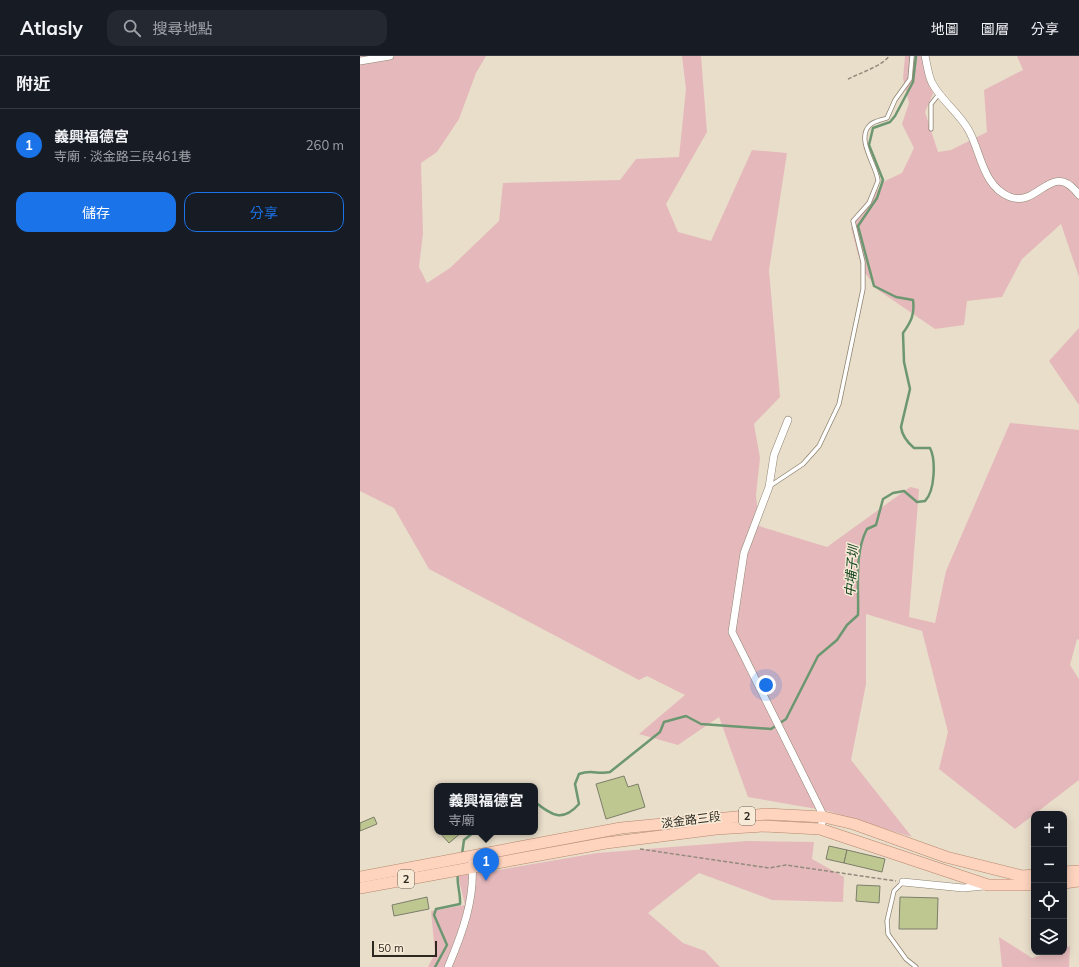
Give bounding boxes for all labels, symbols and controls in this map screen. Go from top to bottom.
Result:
search box [107,10,387,46]
text: Atlasly [20,16,83,40]
icon: search [121,17,143,39]
text: 搜尋地點 [153,19,213,38]
text: 地圖 [931,20,959,38]
text: 圖層 [981,20,1009,38]
text: 分享 [1031,20,1059,38]
text: 附近 [16,73,50,94]
text: 義興福德宮 [54,127,129,146]
text: 1 [25,137,33,153]
text: 260 m [306,137,344,153]
text: 寺廟 · 淡金路三段461巷 [54,148,191,164]
button: 儲存 [16,192,176,232]
button: 分享 [184,192,344,232]
water label: 中埔子圳 [841,543,861,598]
your location [756,675,776,695]
popup [434,783,538,835]
text: 義興福德宮 [448,791,524,810]
road number: 2 [739,807,755,825]
street label: 淡金路三段 [660,808,722,831]
map controls [1031,811,1067,955]
button: + [1031,811,1067,847]
text: 寺廟 [448,812,475,828]
button: − [1031,847,1067,883]
pin: 1 [473,848,499,881]
road number: 2 [398,870,414,888]
button: locate [1031,883,1067,919]
button: layers [1031,919,1067,955]
scale bar [372,939,437,958]
text: 50 m [378,941,404,955]

